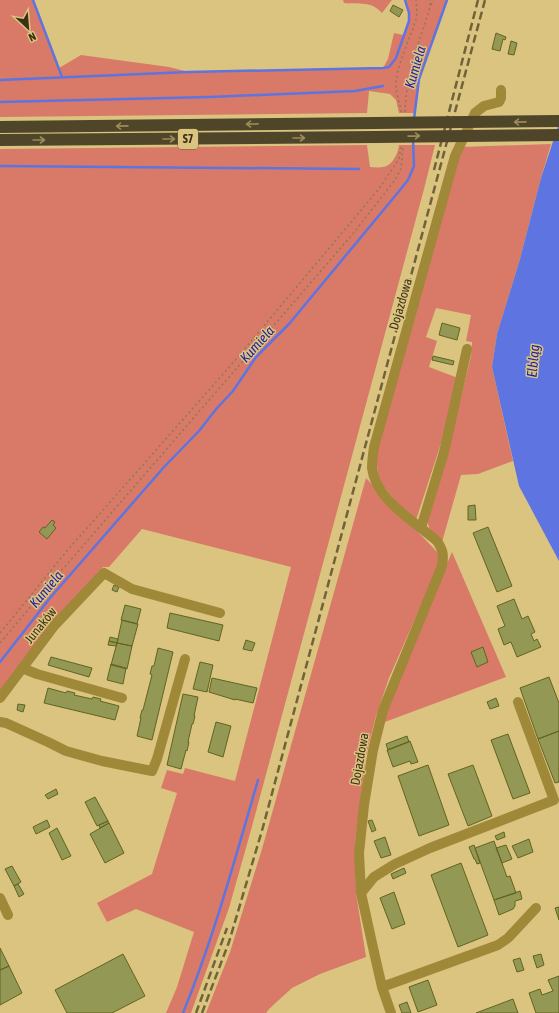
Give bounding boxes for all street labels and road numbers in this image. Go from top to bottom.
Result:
road number: S7 [178,129,198,149]
street label: Dojazdowa [386,277,415,332]
street label: Junaków [21,604,60,646]
street label: Dojazdowa [348,732,371,786]

